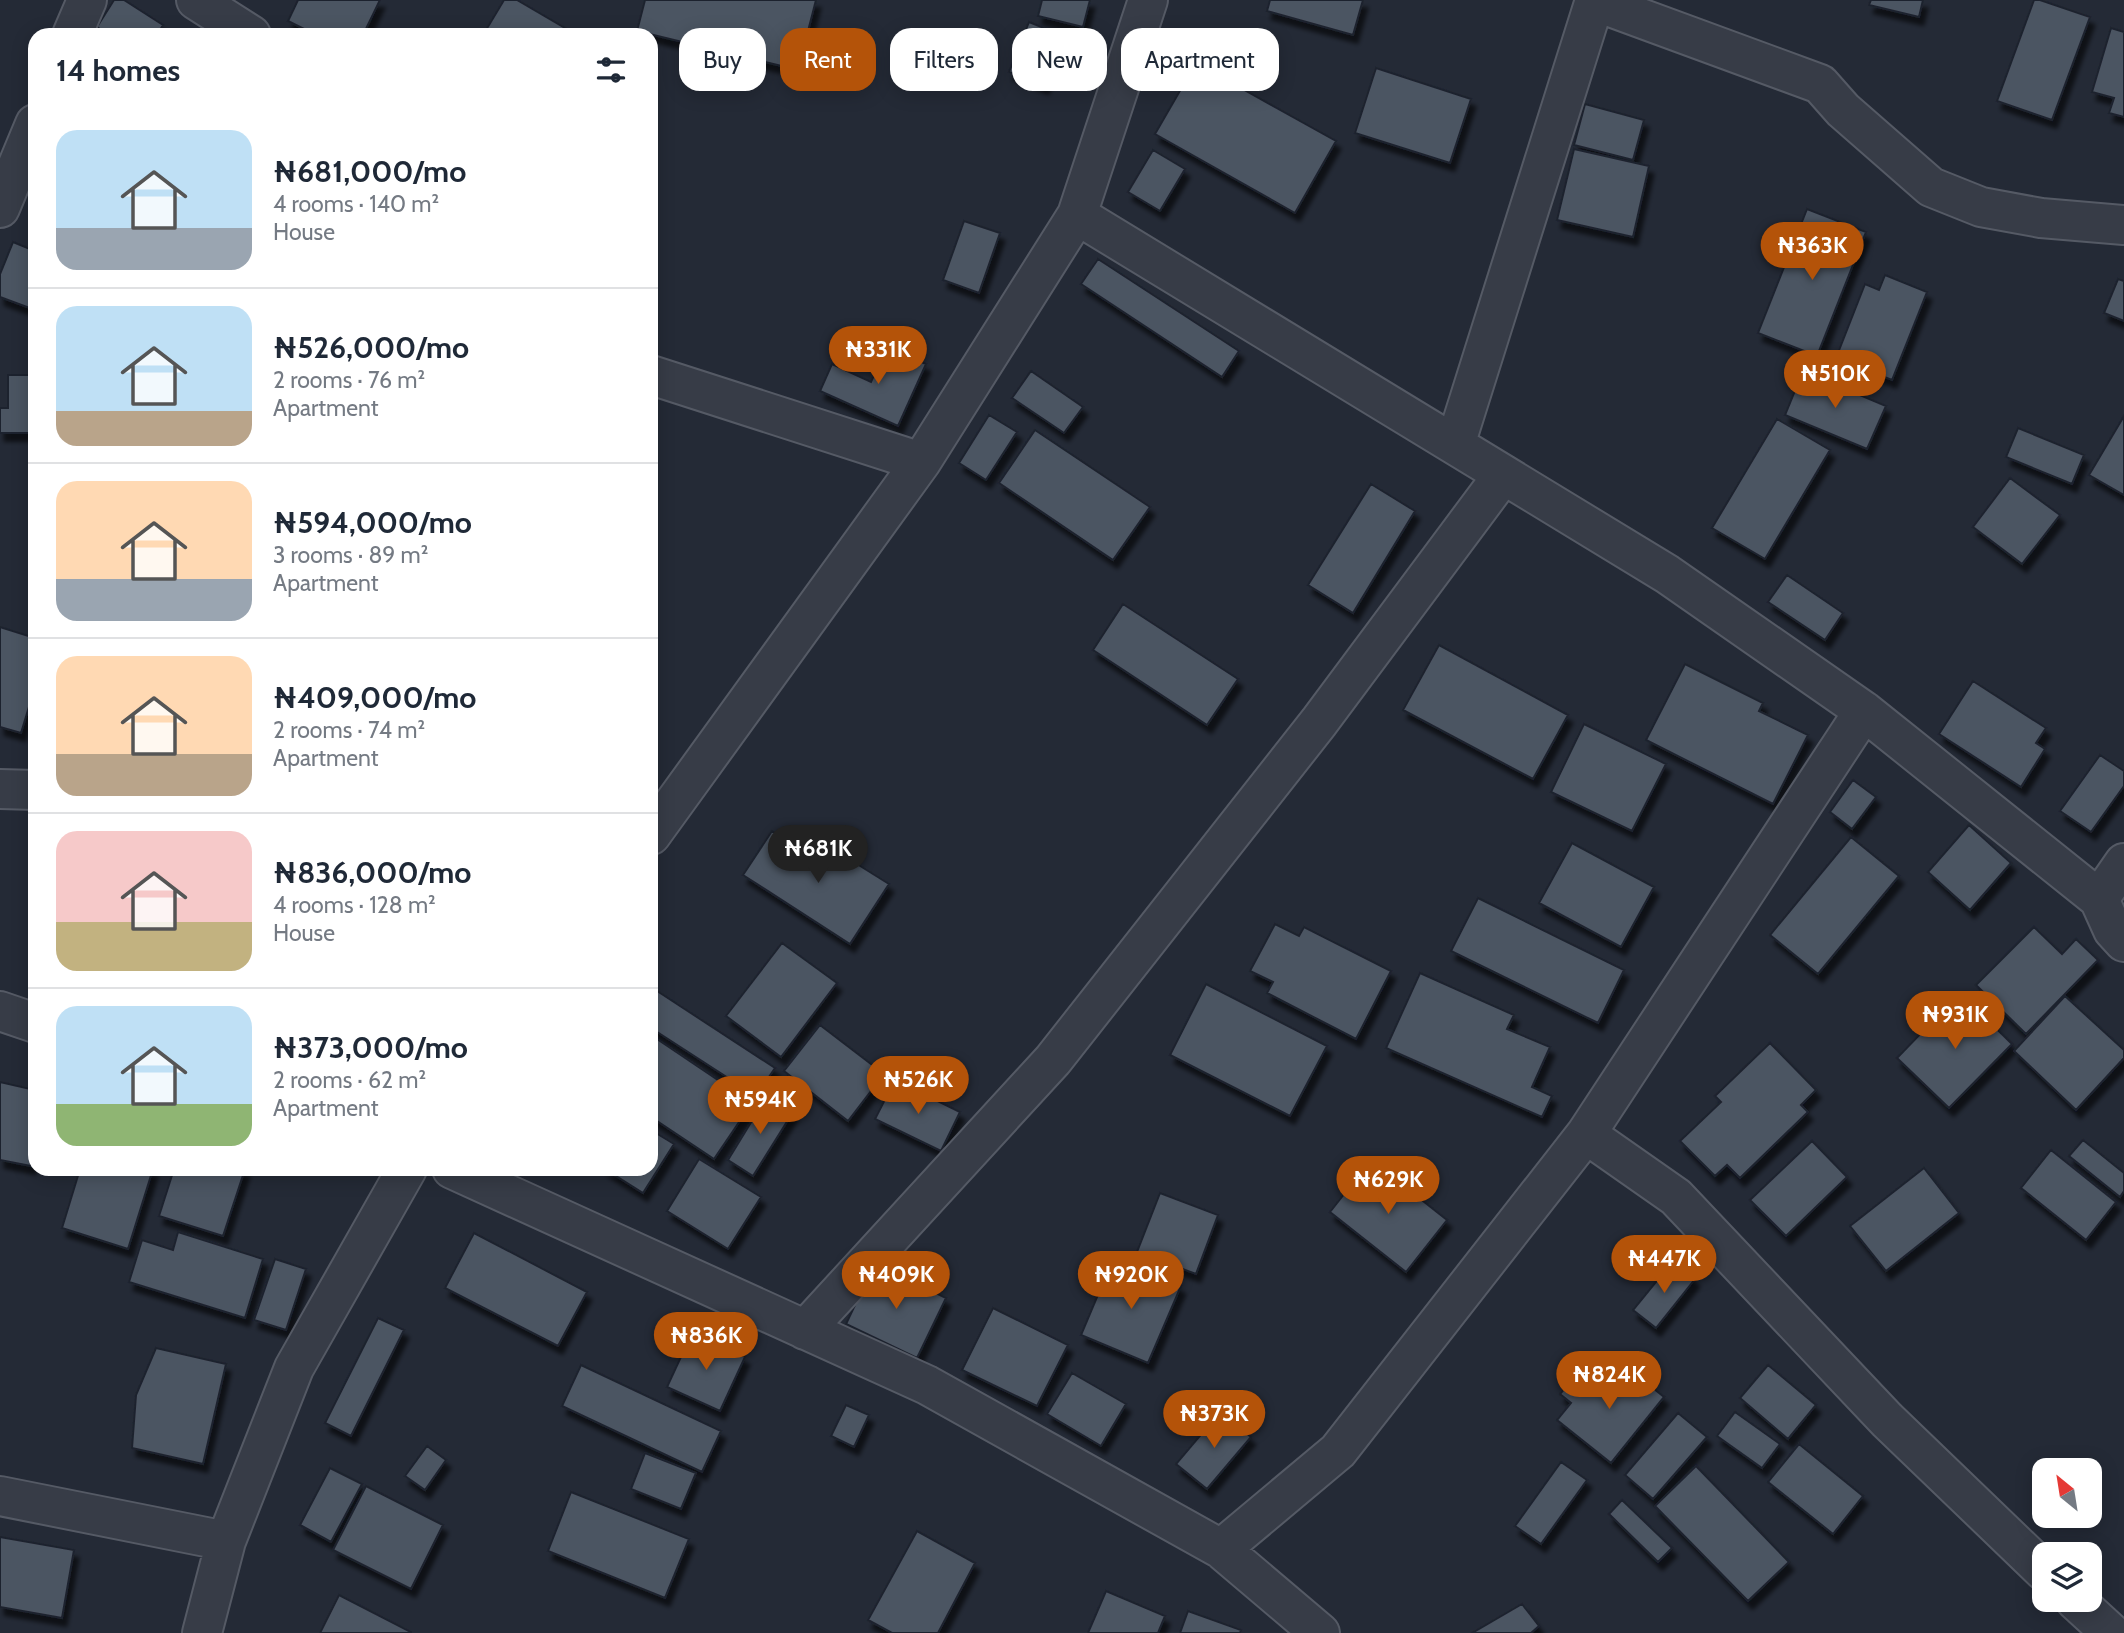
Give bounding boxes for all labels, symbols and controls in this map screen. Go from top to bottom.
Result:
chip: Buy [679,28,766,91]
chip: Rent [780,28,876,91]
chip: Filters [890,28,998,91]
chip: New [1012,28,1107,91]
chip: Apartment [1121,28,1279,91]
icon: filters [592,51,630,89]
text: 14 homes [56,52,180,89]
text: ₦681,000/mo [273,153,466,190]
icon: home [112,158,196,242]
text: 4 rooms · 140 m² [273,190,439,218]
text: House [273,218,335,246]
pin: ₦363K [1763,222,1861,282]
text: ₦363K [1777,231,1847,259]
pin: ₦331K [829,326,927,386]
text: ₦526,000/mo [273,329,469,366]
icon: home [112,334,196,418]
text: ₦331K [845,335,911,363]
pin: ₦510K [1786,350,1884,410]
text: ₦510K [1800,359,1870,387]
text: 2 rooms · 76 m² [273,366,425,394]
text: Apartment [273,394,378,422]
text: ₦594,000/mo [273,504,472,541]
icon: home [112,509,196,593]
text: 3 rooms · 89 m² [273,541,428,569]
text: Apartment [273,569,378,597]
text: ₦409,000/mo [273,679,476,716]
icon: home [112,684,196,768]
text: 2 rooms · 74 m² [273,716,425,744]
text: Apartment [273,744,378,772]
pin: ₦681K [769,826,867,885]
text: ₦681K [784,834,852,862]
text: ₦836,000/mo [273,854,471,891]
icon: home [112,859,196,943]
text: 4 rooms · 128 m² [273,891,436,919]
text: House [273,919,335,947]
pin: ₦931K [1906,992,2004,1051]
text: ₦931K [1922,1000,1988,1028]
text: ₦373,000/mo [273,1029,468,1066]
icon: home [112,1034,196,1118]
pin: ₦526K [869,1056,967,1116]
text: ₦526K [883,1065,953,1093]
text: 2 rooms · 62 m² [273,1066,426,1094]
pin: ₦594K [711,1076,809,1136]
text: ₦594K [724,1085,796,1113]
text: Apartment [273,1094,378,1122]
pin: ₦629K [1339,1156,1437,1216]
text: ₦629K [1352,1165,1424,1193]
pin: ₦447K [1615,1236,1713,1295]
text: ₦447K [1627,1244,1701,1272]
pin: ₦409K [847,1252,945,1311]
pin: ₦920K [1082,1252,1180,1311]
text: ₦409K [858,1260,934,1288]
text: ₦920K [1094,1260,1168,1288]
pin: ₦836K [657,1312,755,1372]
text: ₦836K [670,1321,742,1349]
pin: ₦824K [1560,1352,1658,1411]
text: ₦824K [1572,1360,1646,1388]
pin: ₦373K [1165,1390,1263,1450]
text: ₦373K [1179,1399,1249,1427]
north arrow [2032,1458,2102,1528]
map controls [2032,1458,2102,1612]
button: layers [2032,1542,2102,1612]

